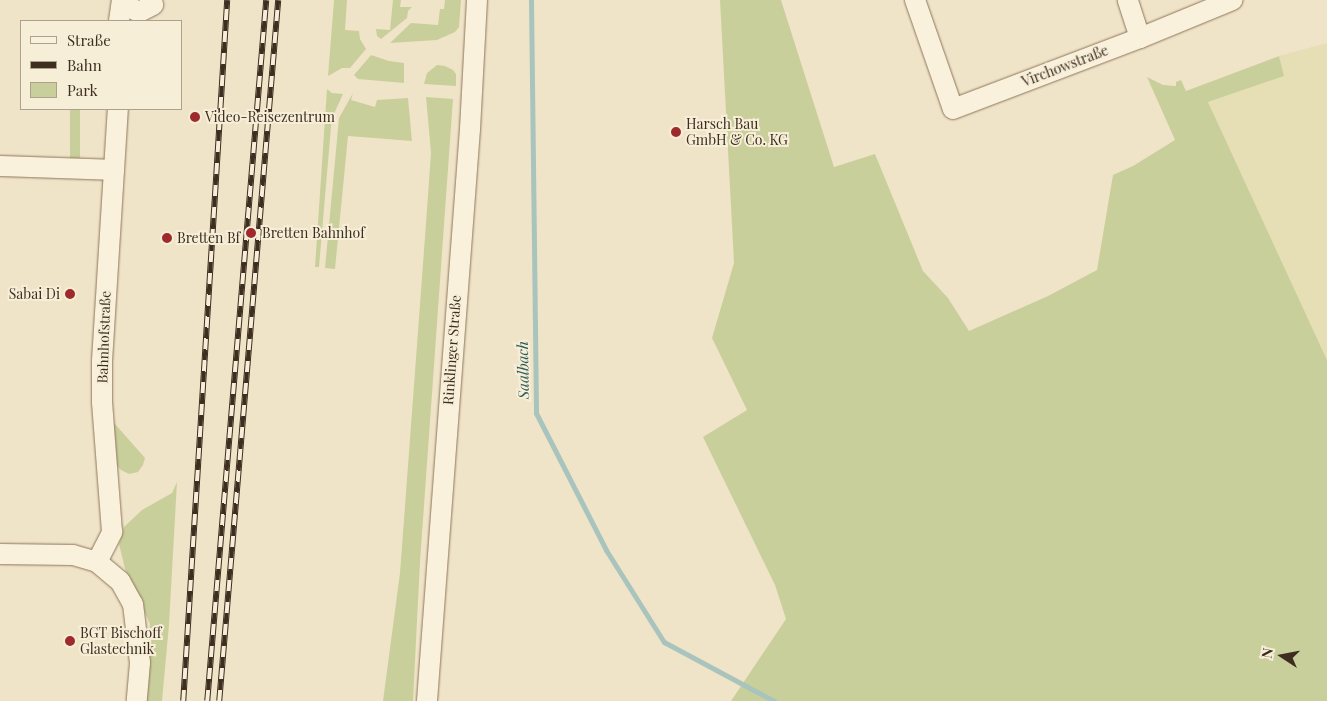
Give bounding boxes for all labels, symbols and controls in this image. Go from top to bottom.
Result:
legend [20,20,182,110]
text: Straße [67,30,111,50]
street label: Virchowstraße [1019,42,1111,90]
text: Bahn [67,55,102,75]
text: Park [67,80,98,100]
place label: Video-Reisezentrum [205,109,335,125]
marker: Video-Reisezentrum [189,111,201,123]
place label: Harsch Bau GmbH & Co. KG [686,116,788,148]
marker: Harsch Bau GmbH & Co. KG [670,126,682,138]
place label: Bretten Bahnhof [262,225,365,241]
marker: Bretten Bahnhof [244,226,258,240]
place label: Bretten Bf [177,230,240,246]
marker: Bretten Bf [161,232,173,244]
place label: Sabai Di [9,286,60,302]
marker: Sabai Di [64,288,76,300]
street label: Bahnhofstraße [94,290,114,384]
street label: Rinklinger Straße [440,294,464,406]
water label: Saalbach [513,341,533,399]
place label: BGT Bischoff Glastechnik [80,625,162,658]
north arrow [1257,631,1307,681]
marker: BGT Bischoff Glastechnik [64,635,76,647]
text: N [1256,646,1277,660]

